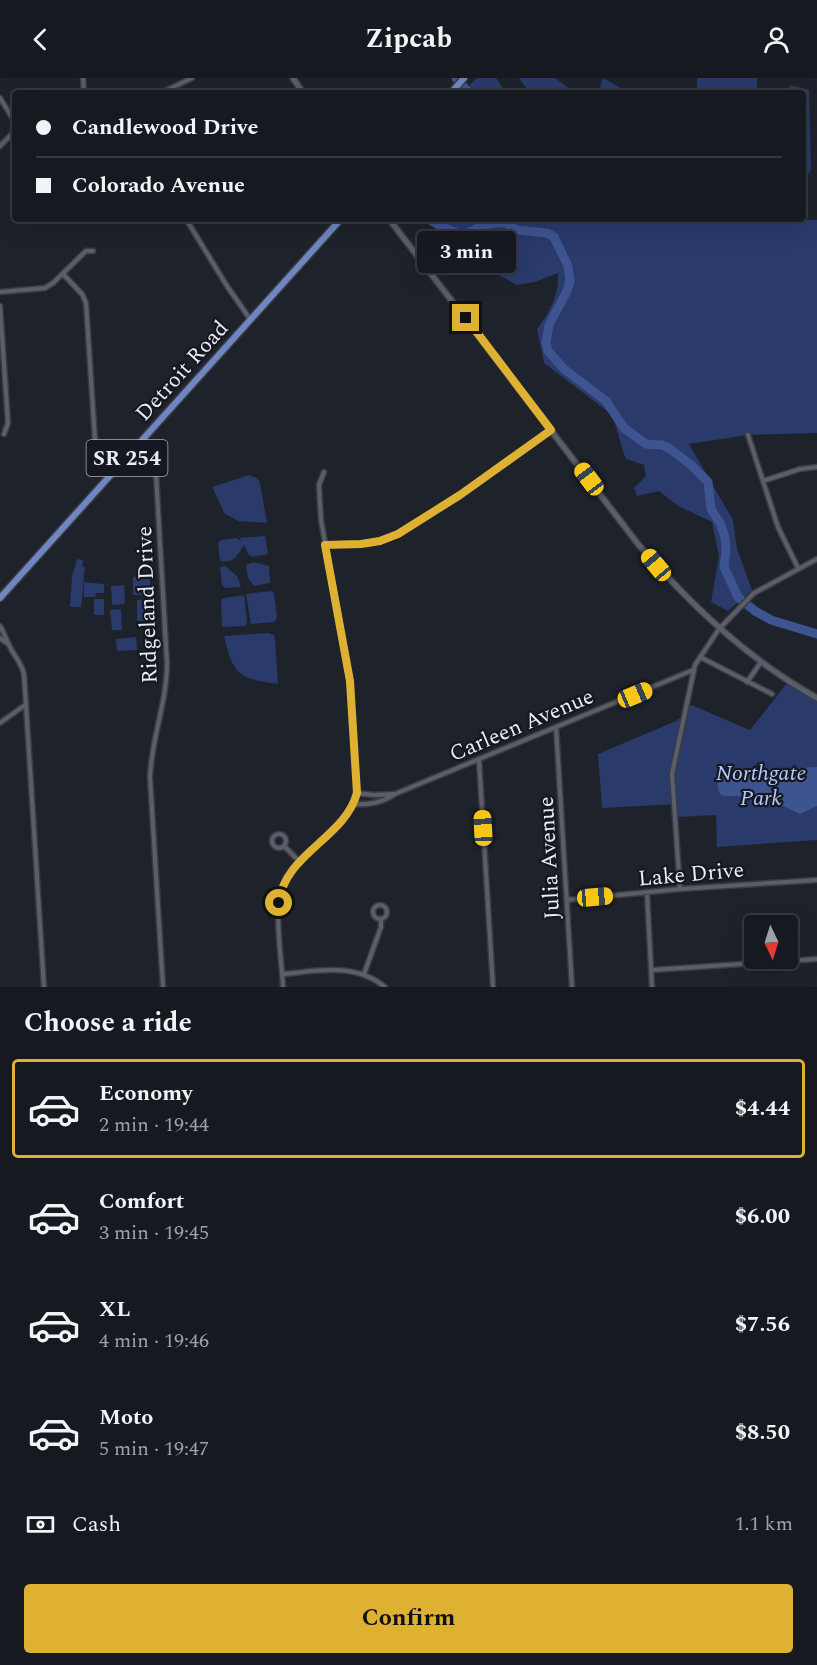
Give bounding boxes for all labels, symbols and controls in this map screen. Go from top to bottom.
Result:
text: Zipcab [365,18,452,60]
icon: back [24,23,57,56]
icon: person [760,23,793,56]
text: Candlewood Drive [72,111,258,144]
text: Colorado Avenue [72,169,245,202]
callout: 3 min [416,231,516,273]
text: 3 min [440,237,493,267]
route end [452,304,479,331]
street label: Detroit Road [128,313,237,429]
road number: SR 254 [86,440,168,476]
car [571,459,607,499]
street label: Ridgeland Drive [128,525,167,684]
car [638,545,674,585]
street label: Carleen Avenue [444,680,599,771]
car [615,680,655,710]
park label: Northgate Park [716,757,806,815]
street label: Julia Avenue [530,796,569,920]
car [473,810,493,846]
street label: Lake Drive [637,853,746,896]
car [576,886,614,908]
route start [265,889,292,916]
north arrow [744,915,798,969]
map controls [744,915,798,969]
text: Choose a ride [24,1002,192,1044]
text: Economy [99,1077,192,1110]
icon: car [27,1082,81,1136]
text: $4.44 [735,1092,790,1125]
text: 2 min · 19:44 [99,1110,209,1140]
text: Comfort [99,1185,184,1218]
icon: car [27,1190,81,1244]
text: $6.00 [735,1200,790,1233]
text: 3 min · 19:45 [99,1218,209,1248]
text: XL [99,1293,130,1326]
icon: car [27,1298,81,1352]
text: $7.56 [735,1308,790,1341]
text: 4 min · 19:46 [99,1326,209,1356]
text: Moto [99,1401,153,1434]
icon: car [27,1406,81,1460]
text: $8.50 [735,1416,790,1449]
text: 5 min · 19:47 [99,1434,209,1464]
icon: cash [24,1508,57,1541]
text: Cash [72,1508,121,1541]
text: 1.1 km [735,1509,793,1539]
button: Confirm [24,1584,793,1653]

